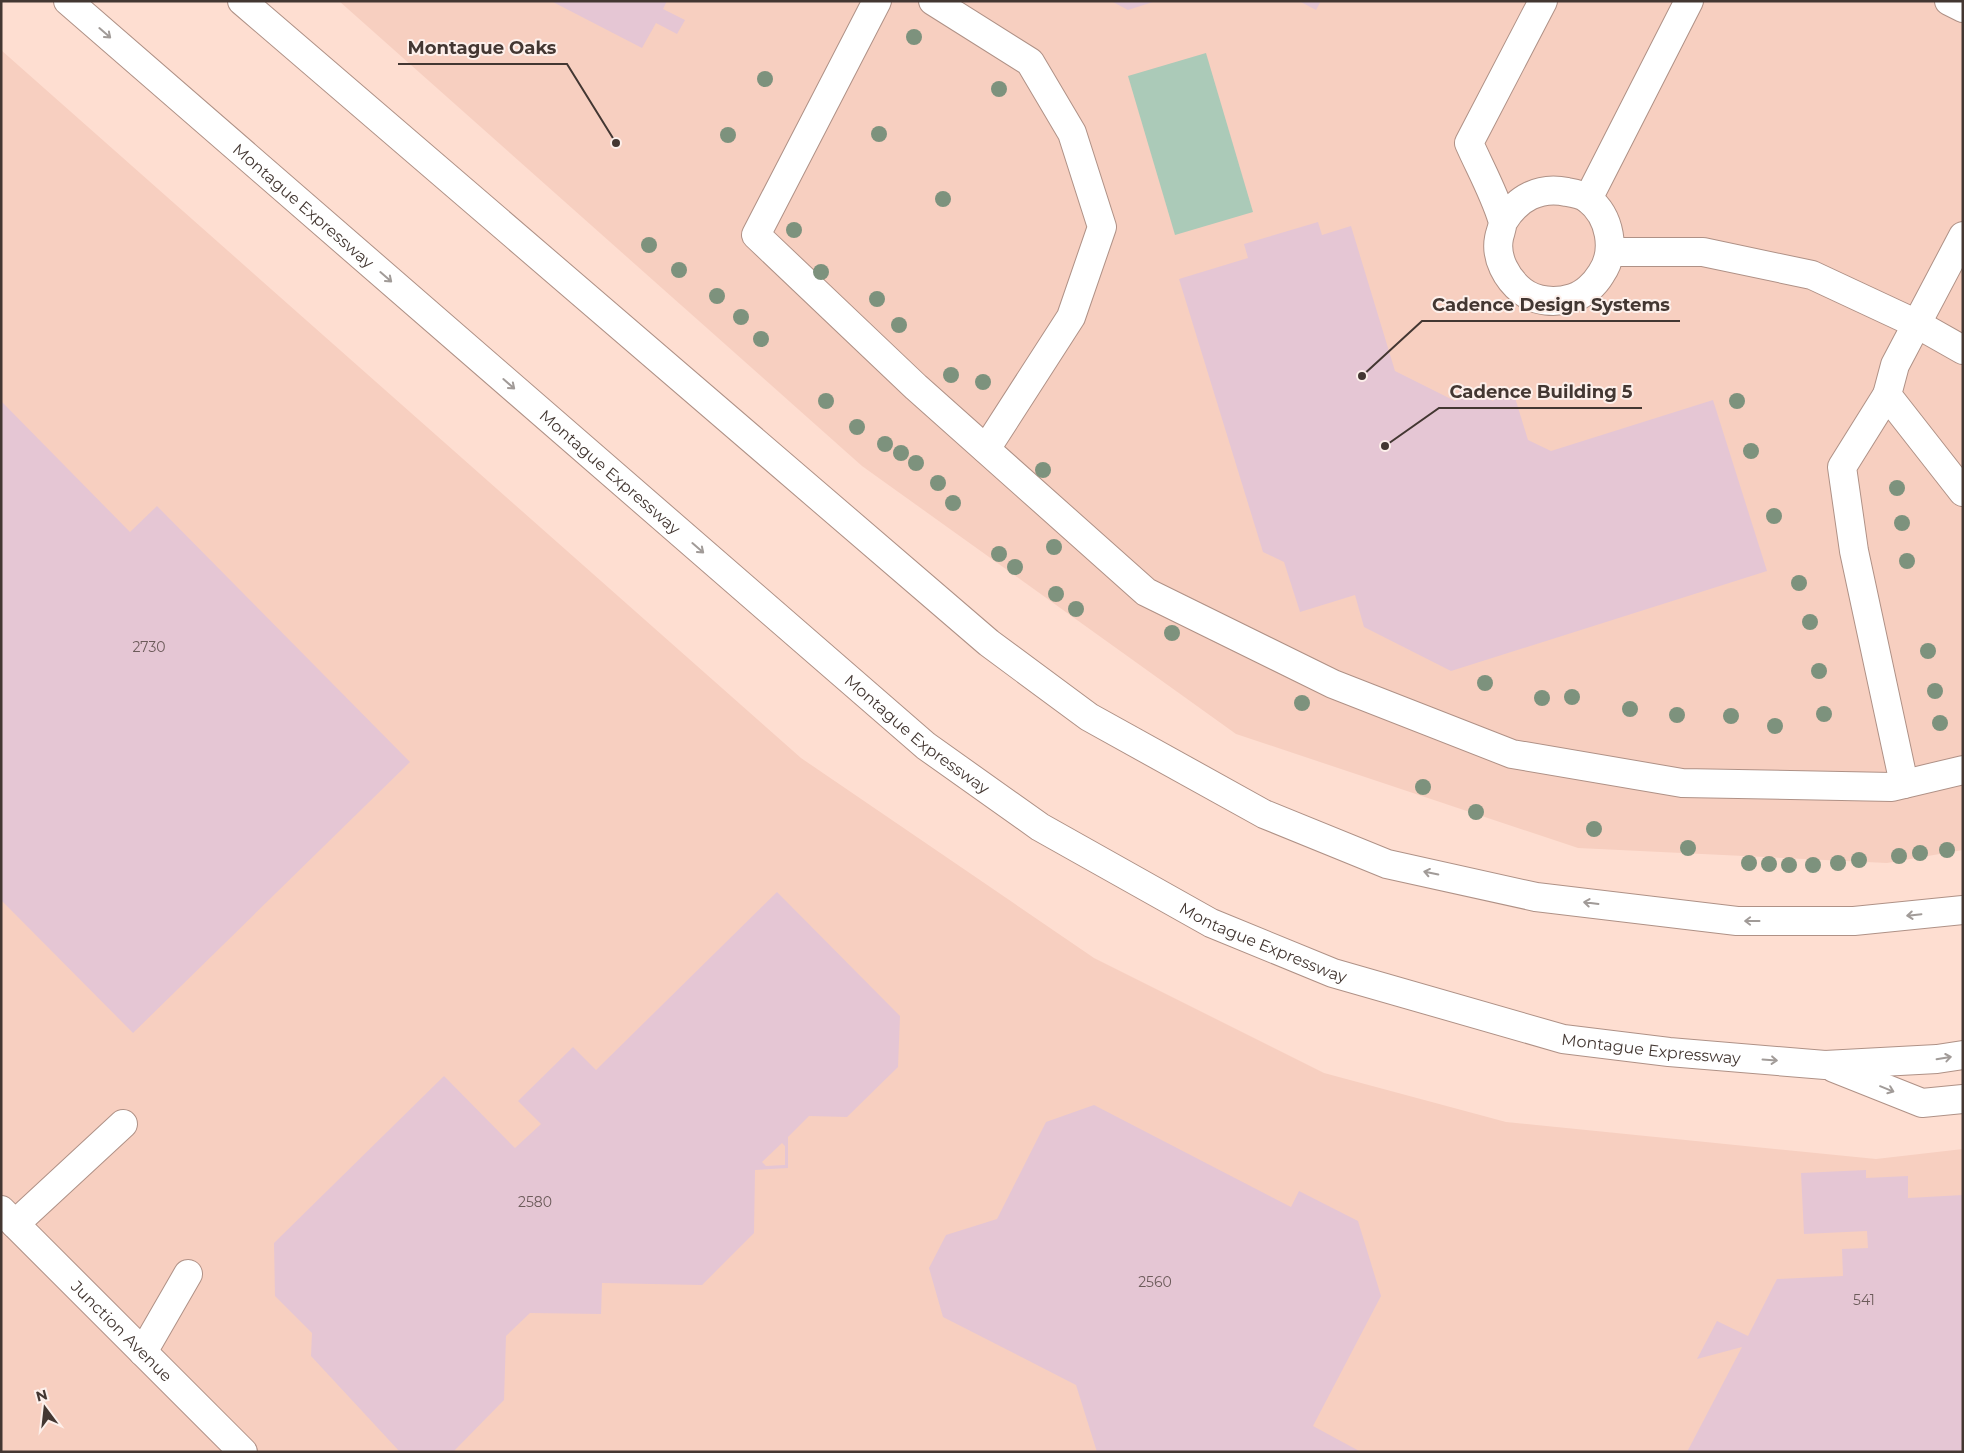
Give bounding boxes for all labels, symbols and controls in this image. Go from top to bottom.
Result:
one-way arrow [98,27,111,39]
callout: Montague Oaks [398,31,567,64]
text: Montague Oaks [408,37,557,59]
street label: Montague Expressway [229,139,378,272]
one-way arrow [379,272,392,283]
callout: Cadence Design Systems [1422,288,1680,321]
text: Cadence Design Systems [1432,294,1670,316]
callout: Cadence Building 5 [1439,375,1642,408]
one-way arrow [502,378,515,390]
text: Cadence Building 5 [1449,381,1633,403]
street label: Montague Expressway [536,405,685,538]
one-way arrow [691,542,704,554]
house number: 2730 [132,638,166,656]
street label: Montague Expressway [841,670,994,798]
one-way arrow [1424,868,1440,878]
street label: Montague Expressway [1176,898,1349,986]
one-way arrow [1583,898,1599,908]
one-way arrow [1907,910,1923,920]
one-way arrow [1744,916,1760,926]
street label: Montague Expressway [1560,1029,1742,1067]
one-way arrow [1936,1053,1952,1063]
one-way arrow [1761,1056,1777,1065]
one-way arrow [1879,1085,1894,1094]
house number: 2580 [518,1193,552,1211]
house number: 2560 [1138,1273,1172,1291]
street label: Junction Avenue [67,1276,176,1385]
house number: 541 [1853,1291,1875,1309]
north arrow [20,1383,70,1433]
text: N [34,1385,49,1406]

